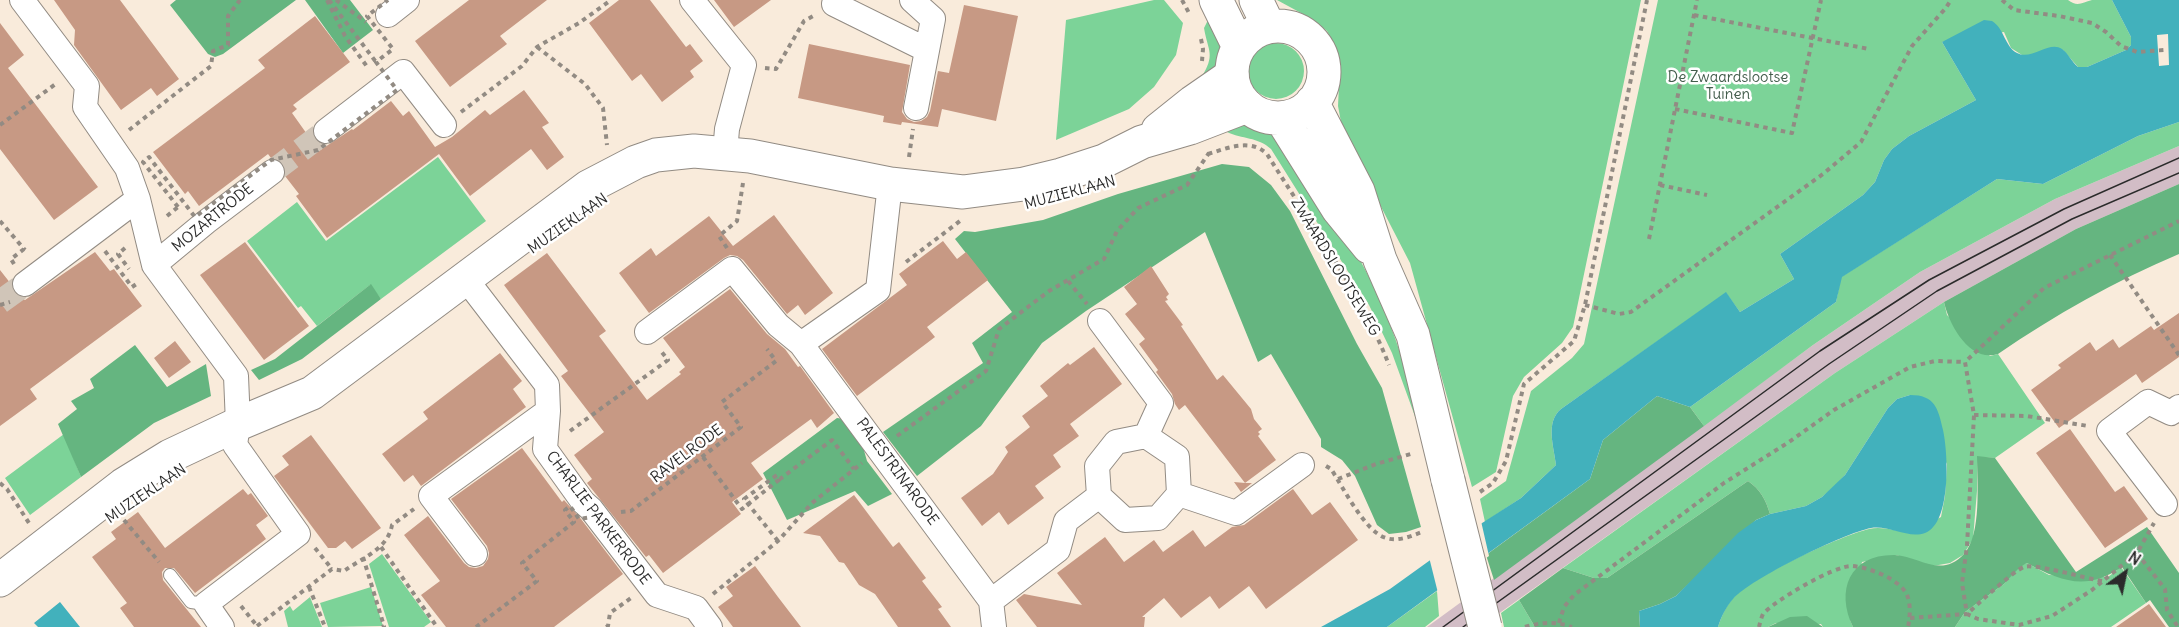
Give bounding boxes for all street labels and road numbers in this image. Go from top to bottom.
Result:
street label: MUZIEKLAAN [1023,172,1117,214]
street label: MOZARTRODE [169,180,257,256]
street label: MUZIEKLAAN [525,190,611,258]
street label: ZWAARDSLOOTSEWEG [1287,195,1383,339]
street label: PALESTRINARODE [852,415,942,529]
street label: RAVELRODE [647,421,727,487]
street label: CHARLIE PARKERRODE [542,448,654,588]
street label: MUZIEKLAAN [102,460,190,528]

